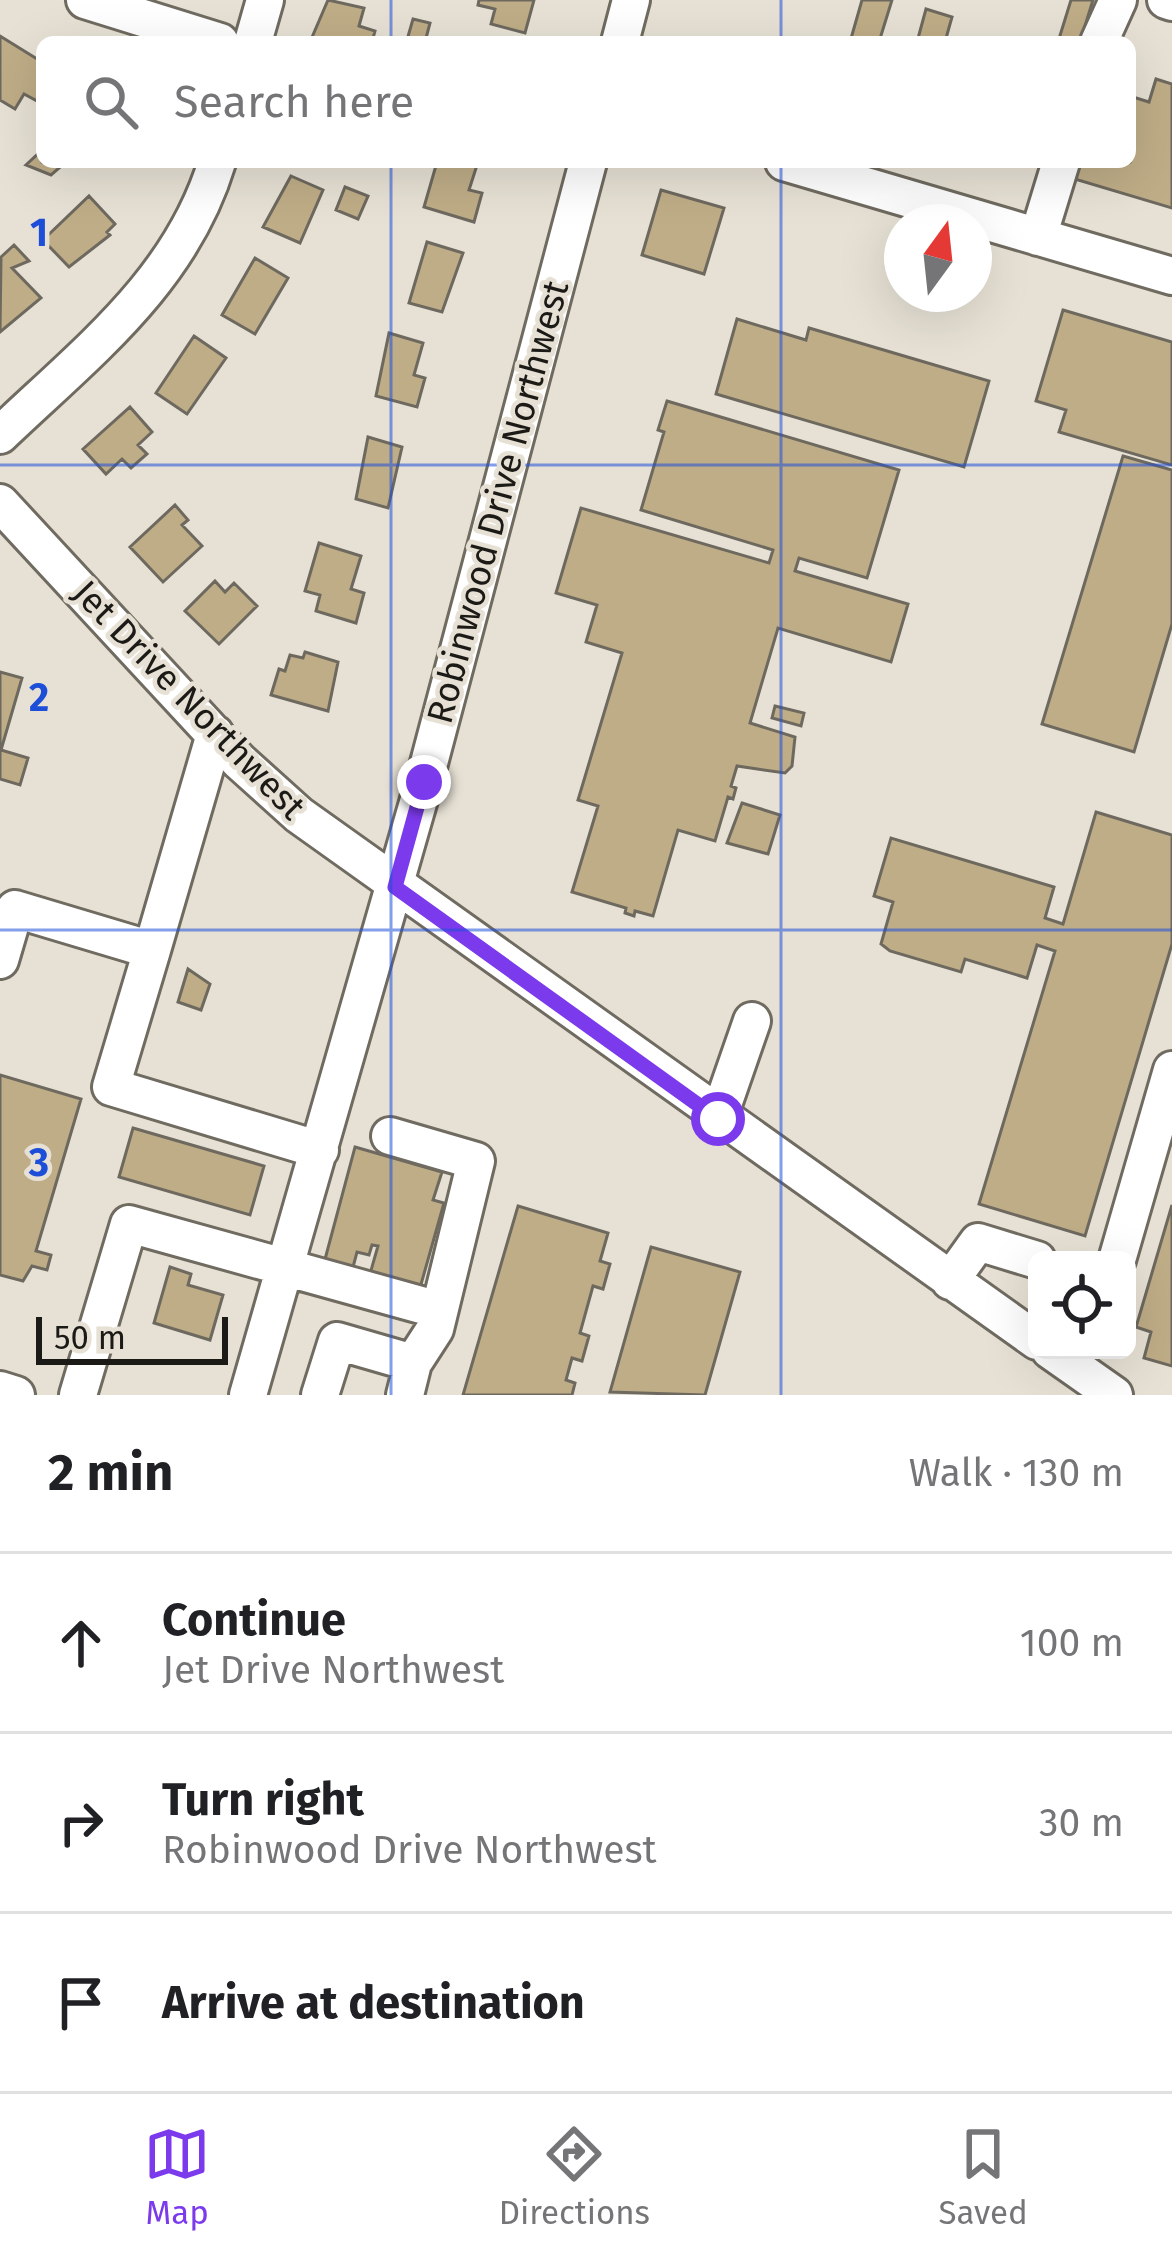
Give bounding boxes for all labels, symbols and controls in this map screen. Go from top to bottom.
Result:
search box [36,36,1136,168]
icon: search [78,69,144,135]
text: Search here [174,75,414,129]
north arrow [884,204,992,312]
text: 1 [30,210,48,256]
street label: Robinwood Drive Northwest [418,276,578,728]
street label: Jet Drive Northwest [63,571,315,829]
text: 2 [29,675,49,721]
route end [397,755,451,809]
route start [691,1092,745,1146]
text: 3 [28,1140,49,1186]
map controls [1028,1251,1136,1359]
button: locate [1028,1251,1136,1359]
scale bar [36,1311,228,1364]
text: 50 m [54,1318,126,1358]
text: 2 min [48,1442,173,1504]
text: Walk · 130 m [909,1450,1124,1496]
text: Continue [162,1593,346,1647]
icon: ahead [48,1610,114,1676]
text: 100 m [1020,1620,1124,1666]
text: Jet Drive Northwest [162,1647,504,1693]
text: Turn right [162,1773,364,1827]
icon: right [48,1790,114,1856]
text: 30 m [1039,1800,1124,1846]
text: Robinwood Drive Northwest [162,1827,657,1873]
icon: arrive [48,1970,114,2036]
text: Arrive at destination [162,1976,585,2030]
tab: Map [144,2121,210,2233]
tab: Directions [499,2121,650,2233]
tab: Saved [938,2121,1028,2233]

